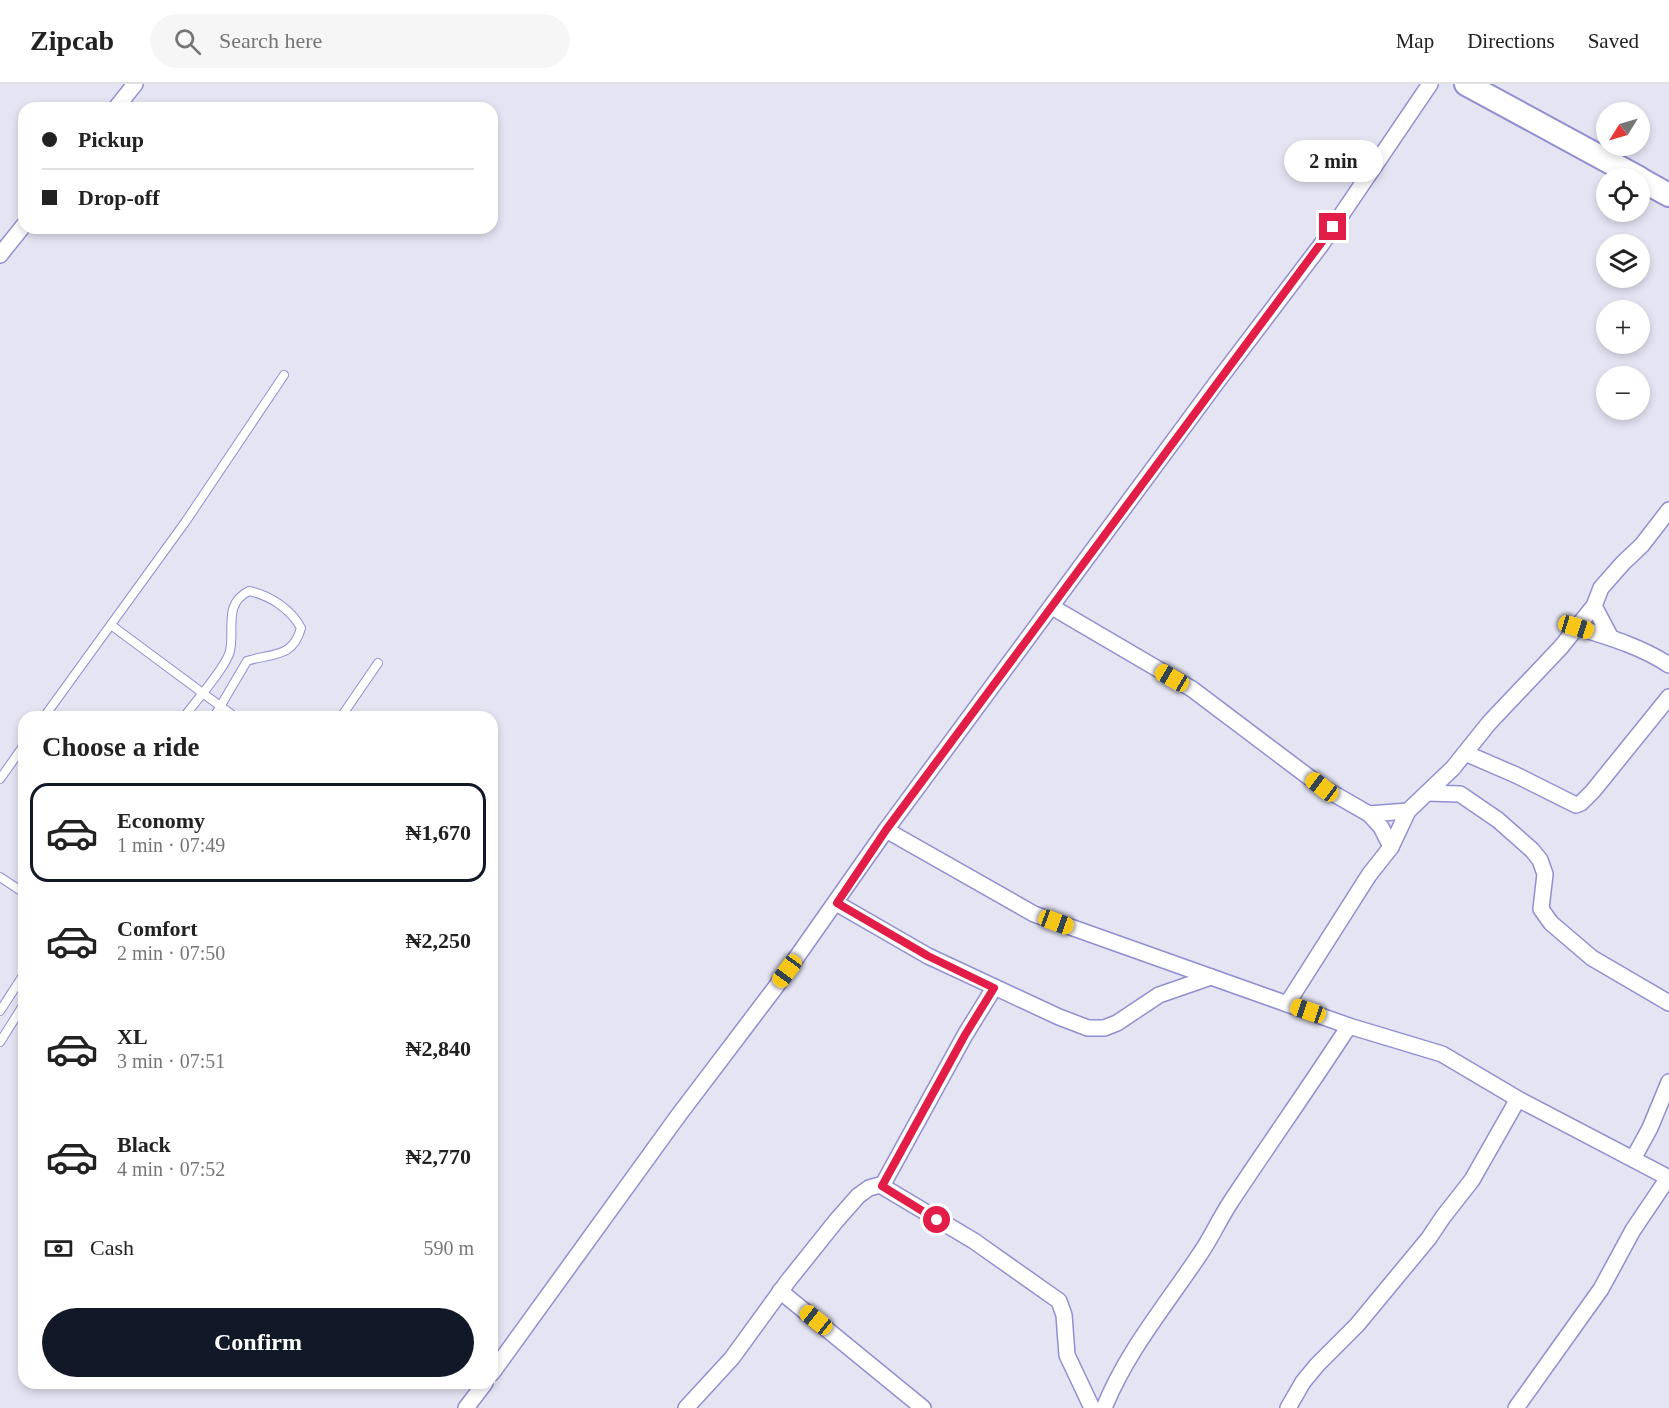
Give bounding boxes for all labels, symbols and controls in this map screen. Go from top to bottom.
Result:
search box [150,14,570,68]
text: Zipcab [30,25,114,56]
icon: search [171,25,204,58]
text: Search here [219,28,322,53]
text: Map [1396,29,1434,53]
text: Directions [1467,29,1555,53]
text: Saved [1588,29,1639,53]
north arrow [1596,102,1650,156]
map controls [1596,102,1650,420]
text: Pickup [78,127,144,152]
callout: 2 min [1284,140,1382,182]
text: 2 min [1309,150,1358,172]
button: locate [1596,168,1650,222]
text: Drop-off [78,185,159,210]
route end [1319,213,1346,240]
button: layers [1596,234,1650,288]
button: + [1596,300,1650,354]
button: − [1596,366,1650,420]
car [1556,613,1596,641]
car [1152,661,1192,695]
text: Choose a ride [42,732,200,762]
car [1302,769,1342,805]
icon: car [45,806,99,860]
text: Economy [117,808,205,833]
text: ₦1,670 [406,820,471,845]
text: 1 min · 07:49 [117,834,225,856]
car [1036,907,1076,937]
icon: car [45,914,99,968]
text: Comfort [117,916,198,941]
text: ₦2,250 [406,928,471,953]
text: 2 min · 07:50 [117,942,225,964]
car [769,951,805,991]
car [1288,997,1328,1025]
icon: car [45,1022,99,1076]
text: XL [117,1024,148,1049]
text: ₦2,840 [406,1036,471,1061]
text: 3 min · 07:51 [117,1050,225,1072]
icon: car [45,1130,99,1184]
text: Black [117,1132,171,1157]
text: ₦2,770 [406,1144,471,1169]
text: 4 min · 07:52 [117,1158,225,1180]
route start [923,1206,950,1233]
icon: cash [42,1232,75,1265]
text: Cash [90,1235,134,1260]
text: 590 m [423,1237,474,1259]
car [796,1302,836,1338]
button: Confirm [42,1308,474,1377]

